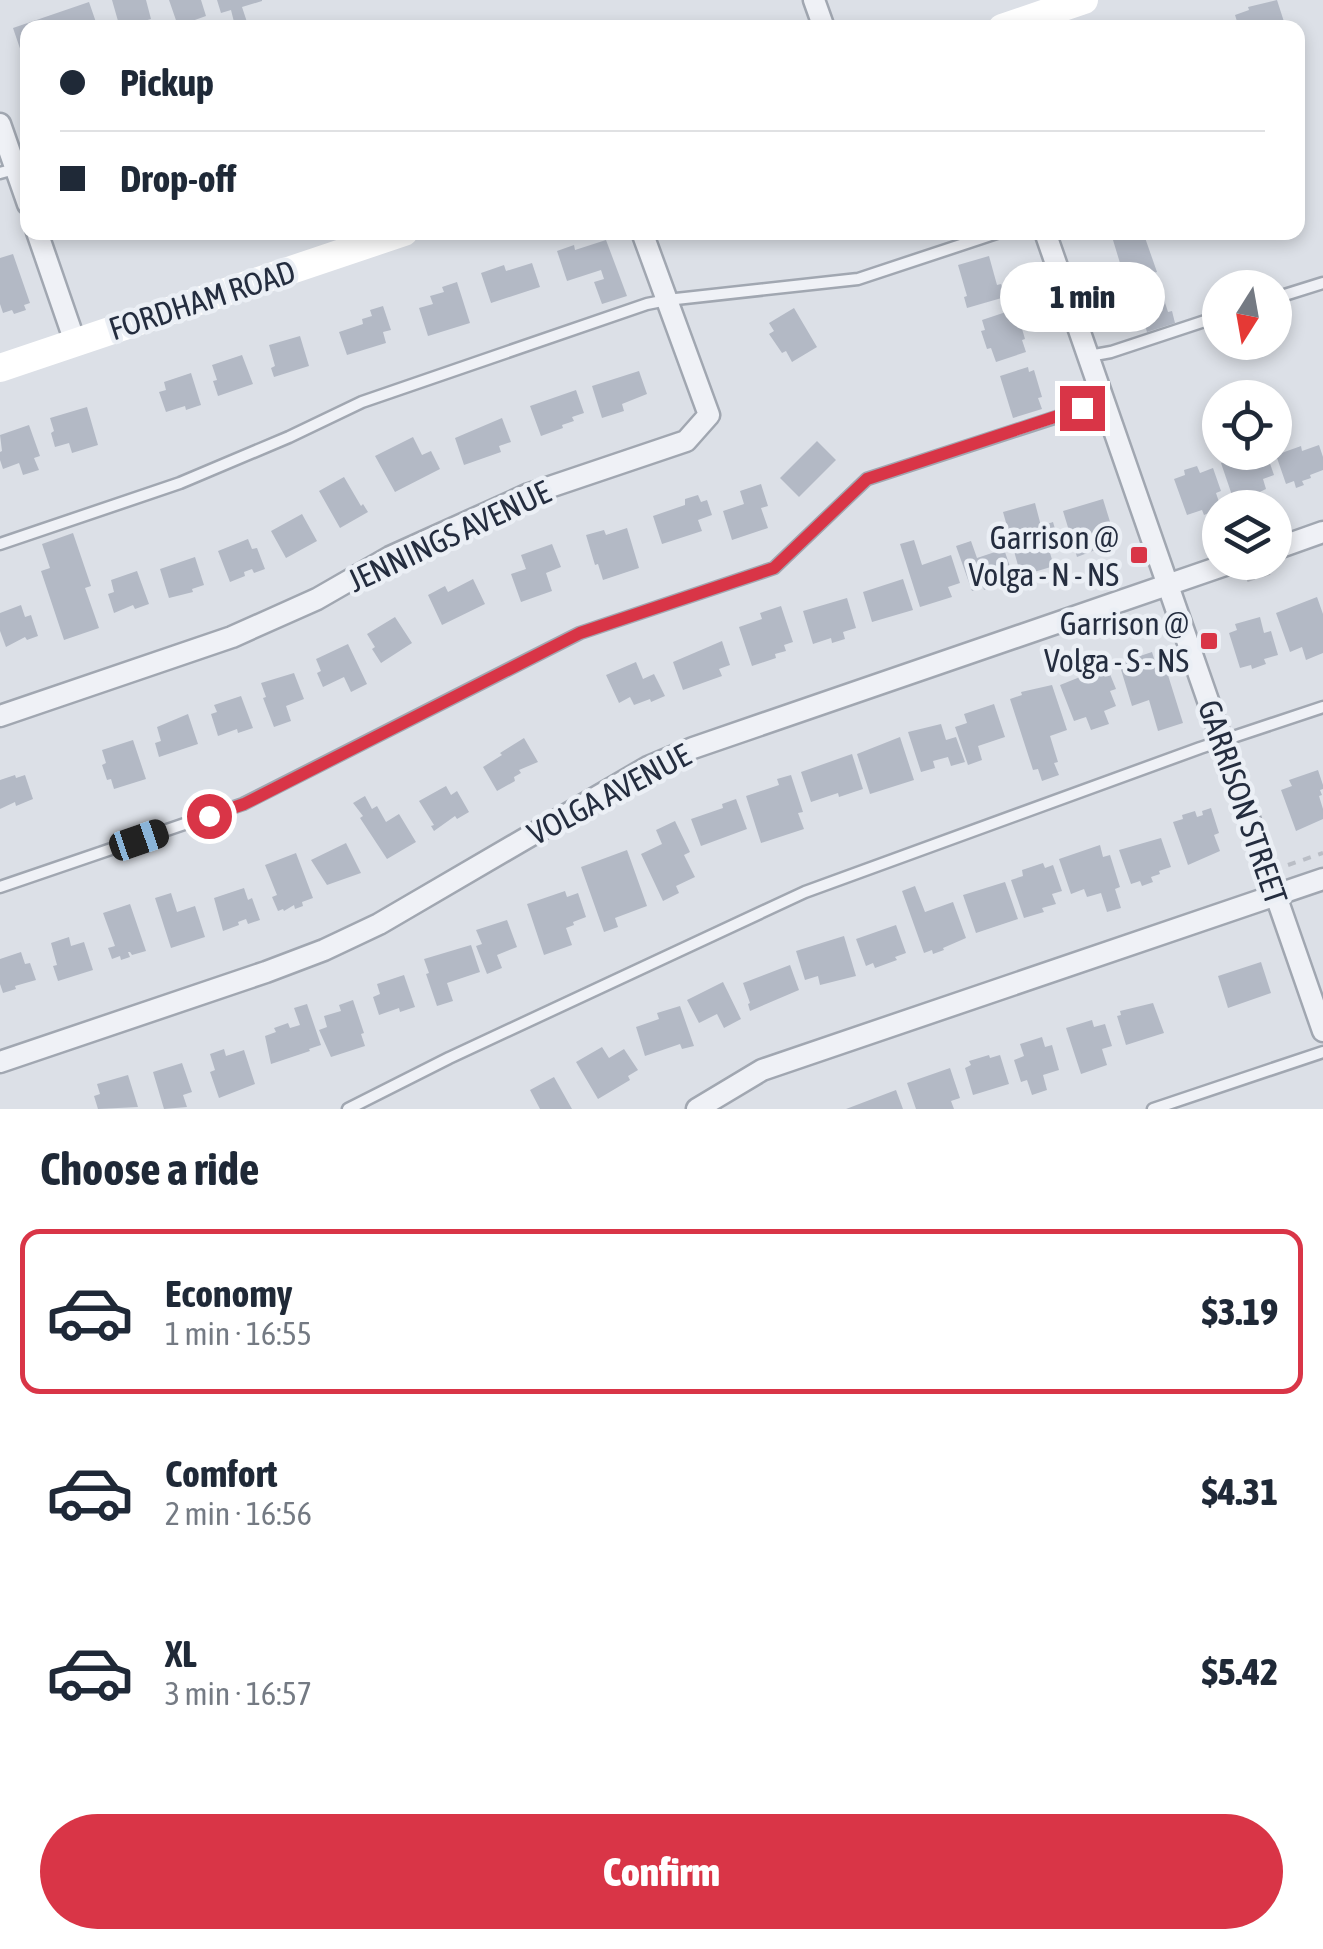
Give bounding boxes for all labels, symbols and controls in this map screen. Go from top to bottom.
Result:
text: Pickup [120,61,214,104]
text: Drop-off [120,157,236,200]
street label: FORDHAM ROAD [104,252,300,348]
callout: 1 min [1000,263,1164,333]
north arrow [1202,270,1292,360]
map controls [1202,270,1292,580]
text: 1 min [1050,278,1115,315]
button: locate [1202,380,1292,470]
route end [1060,386,1105,431]
street label: JENNINGS AVENUE [342,473,556,599]
button: layers [1202,490,1292,580]
place label: Garrison @ Volga - N - NS [969,519,1119,593]
marker: Garrison @ Volga - N - NS [1128,544,1150,566]
place label: Garrison @ Volga - S - NS [1044,605,1189,679]
marker: Garrison @ Volga - S - NS [1198,630,1220,652]
street label: GARRISON STREET [1191,695,1295,909]
street label: VOLGA AVENUE [521,736,697,852]
route start [187,794,232,839]
car [106,816,172,864]
text: Choose a ride [40,1143,259,1195]
icon: car [45,1267,135,1357]
text: Economy [165,1272,292,1315]
text: $3.19 [1202,1290,1278,1333]
text: 1 min · 16:55 [165,1315,312,1352]
icon: car [45,1447,135,1537]
text: Comfort [165,1452,277,1495]
text: $4.31 [1202,1470,1278,1513]
text: 2 min · 16:56 [165,1495,312,1532]
icon: car [45,1627,135,1717]
text: XL [165,1632,197,1675]
text: $5.42 [1202,1650,1278,1693]
text: 3 min · 16:57 [165,1675,312,1712]
button: Confirm [40,1814,1283,1929]

